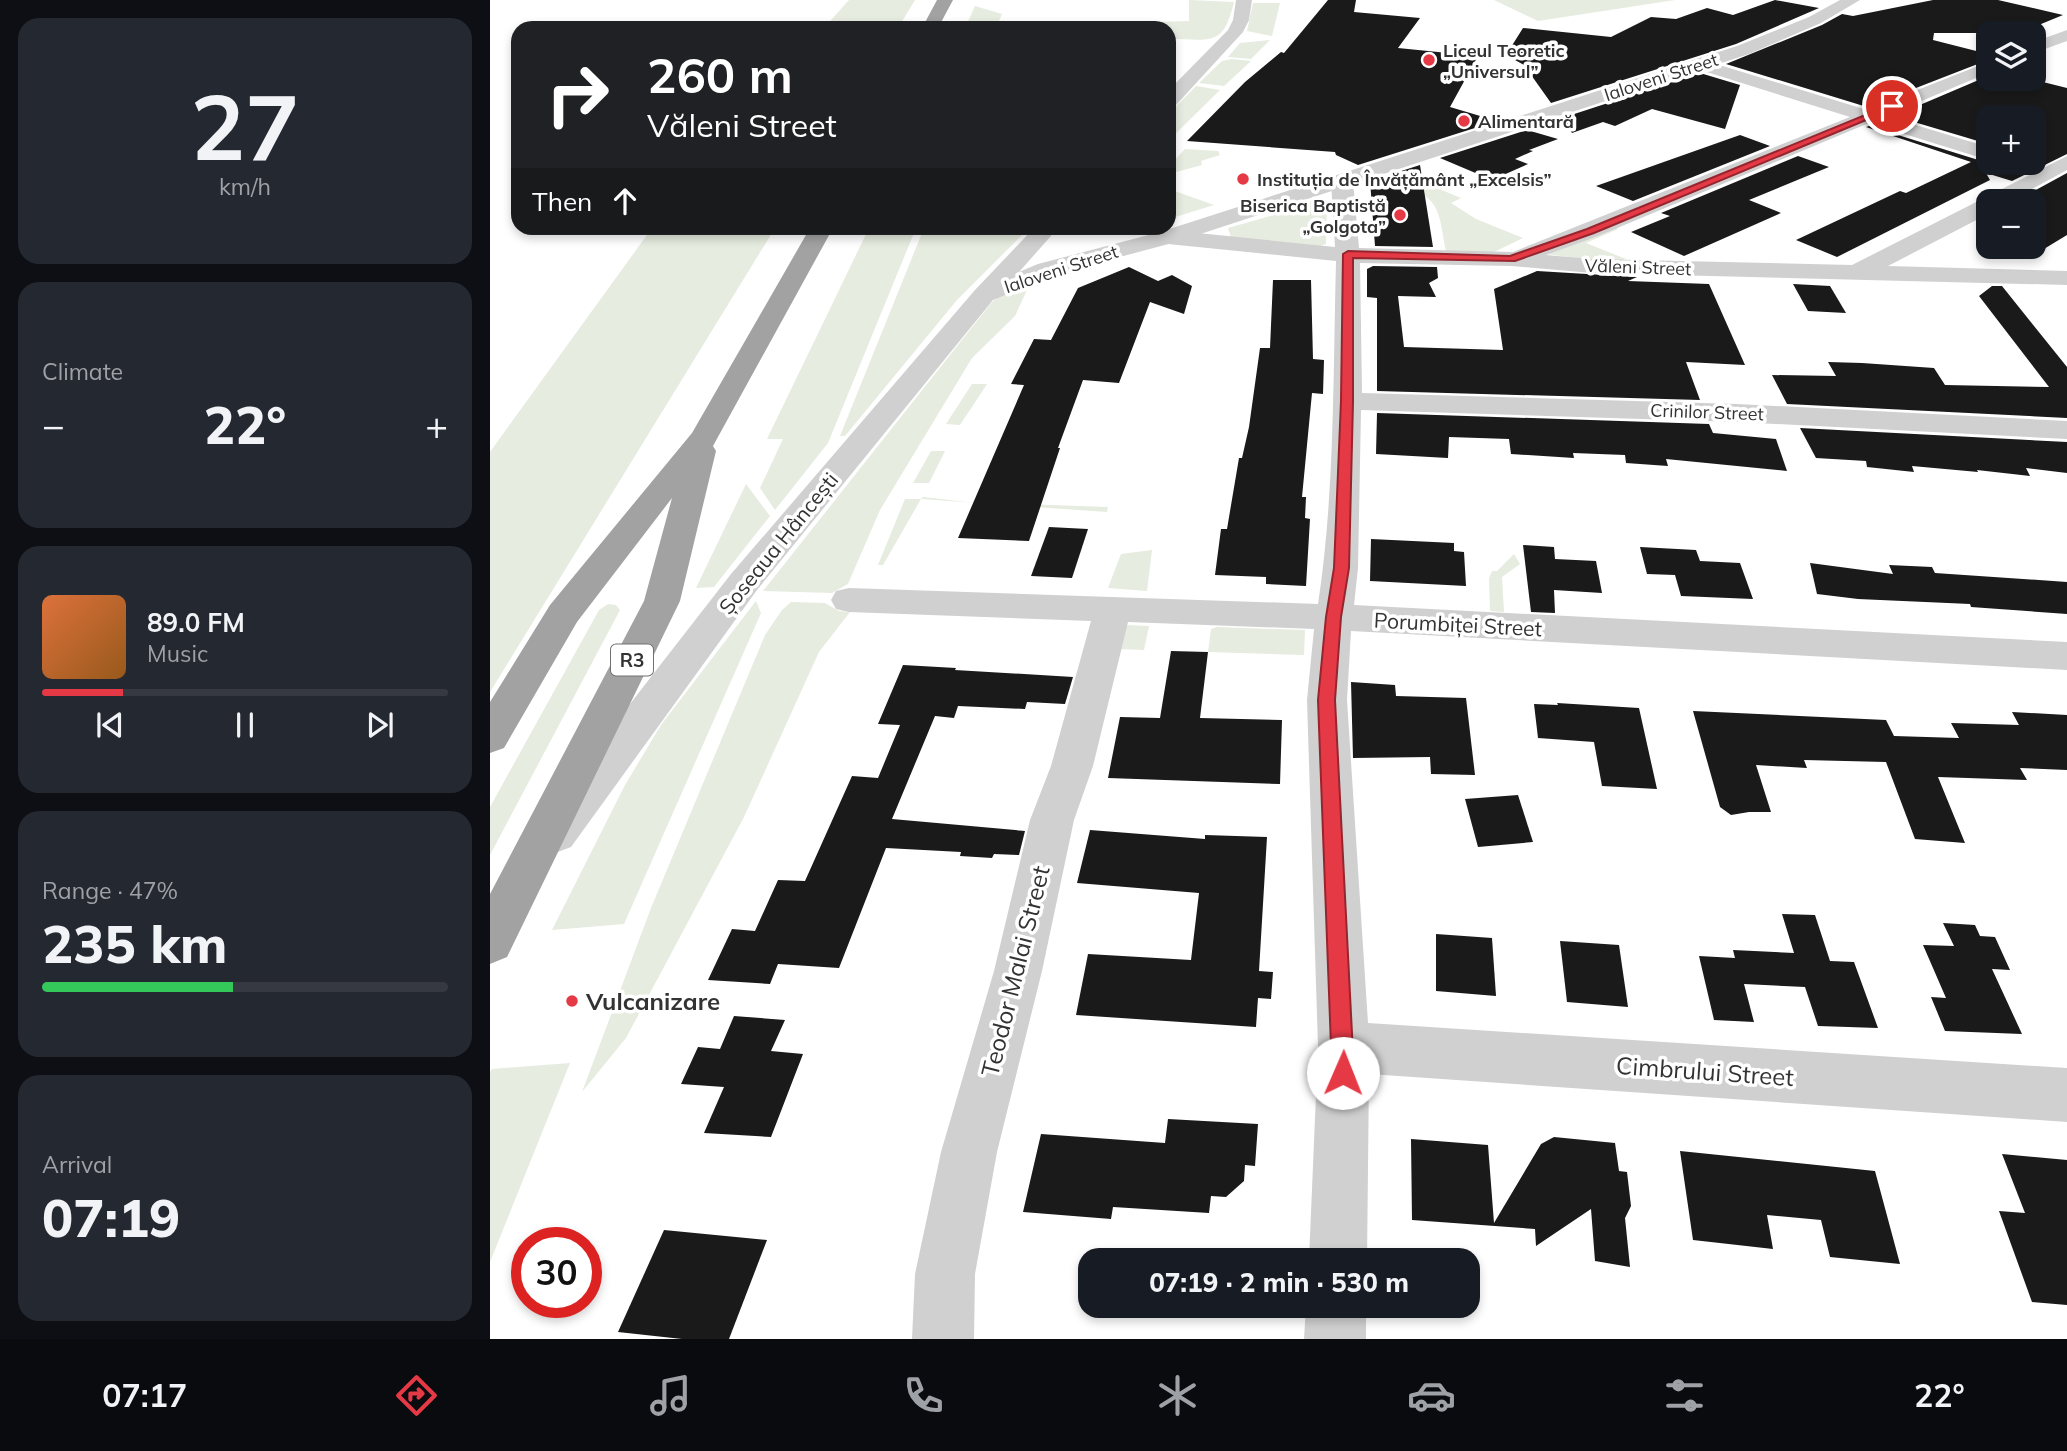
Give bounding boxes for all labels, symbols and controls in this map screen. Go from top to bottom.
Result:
map controls [1976,21,2046,259]
button: layers [1976,21,2046,91]
place label: Liceul Teoretic „Universul” [1443,39,1565,83]
text: 260 m [647,44,793,105]
street label: Ialoveni Street [1601,48,1721,106]
icon: right [532,49,623,140]
marker: Liceul Teoretic „Universul” [1421,52,1437,68]
text: 27 [190,69,300,183]
pin [1862,76,1922,136]
icon: arrive [1873,87,1911,125]
text: Văleni Street [647,105,837,145]
button: + [1976,105,2046,175]
place label: Alimentară [1478,110,1574,133]
marker: Alimentară [1456,113,1472,129]
place label: Instituția de Învățământ „Excelsis” [1257,168,1551,191]
marker: Instituția de Învățământ „Excelsis” [1235,171,1251,187]
text: km/h [219,172,271,201]
icon: ahead [606,182,644,220]
text: Then [532,185,592,218]
button: − [1976,189,2046,259]
place label: Biserica Baptistă „Golgota” [1240,194,1386,238]
marker: Biserica Baptistă „Golgota” [1392,207,1408,223]
street label: Ialoveni Street [1001,240,1121,298]
street label: Văleni Street [1584,254,1692,280]
text: Climate [42,357,123,386]
text: 22° [204,392,286,457]
street label: Crinilor Street [1650,399,1764,425]
text: − [42,401,65,449]
text: + [425,401,448,449]
street label: Șoseaua Hâncești [713,467,844,620]
text: 89.0 FM [147,606,245,639]
street label: Porumbiței Street [1373,607,1543,642]
text: Music [147,639,208,668]
road number: R3 [611,645,653,676]
icon: previous [91,706,129,744]
icon: pause [226,706,264,744]
icon: next [361,706,399,744]
street label: Teodor Malai Street [974,863,1056,1079]
text: Range · 47% [42,876,178,905]
text: 235 km [42,911,227,976]
place label: Vulcanizare [585,986,720,1016]
marker: Vulcanizare [564,993,580,1009]
position arrow [1306,1036,1380,1110]
street label: Cimbrului Street [1615,1050,1795,1092]
text: Arrival [42,1150,112,1179]
text: 07:19 [42,1185,180,1250]
speed limit sign: 30 [511,1227,602,1318]
text: 07:19 · 2 min · 530 m [1149,1266,1409,1299]
icon: directions [392,1371,441,1420]
icon: music [646,1371,695,1420]
icon: phone [899,1371,948,1420]
icon: climate [1153,1371,1202,1420]
icon: car [1407,1371,1456,1420]
icon: filters [1660,1371,1709,1420]
text: 07:17 [102,1375,187,1415]
text: 22° [1914,1375,1965,1415]

